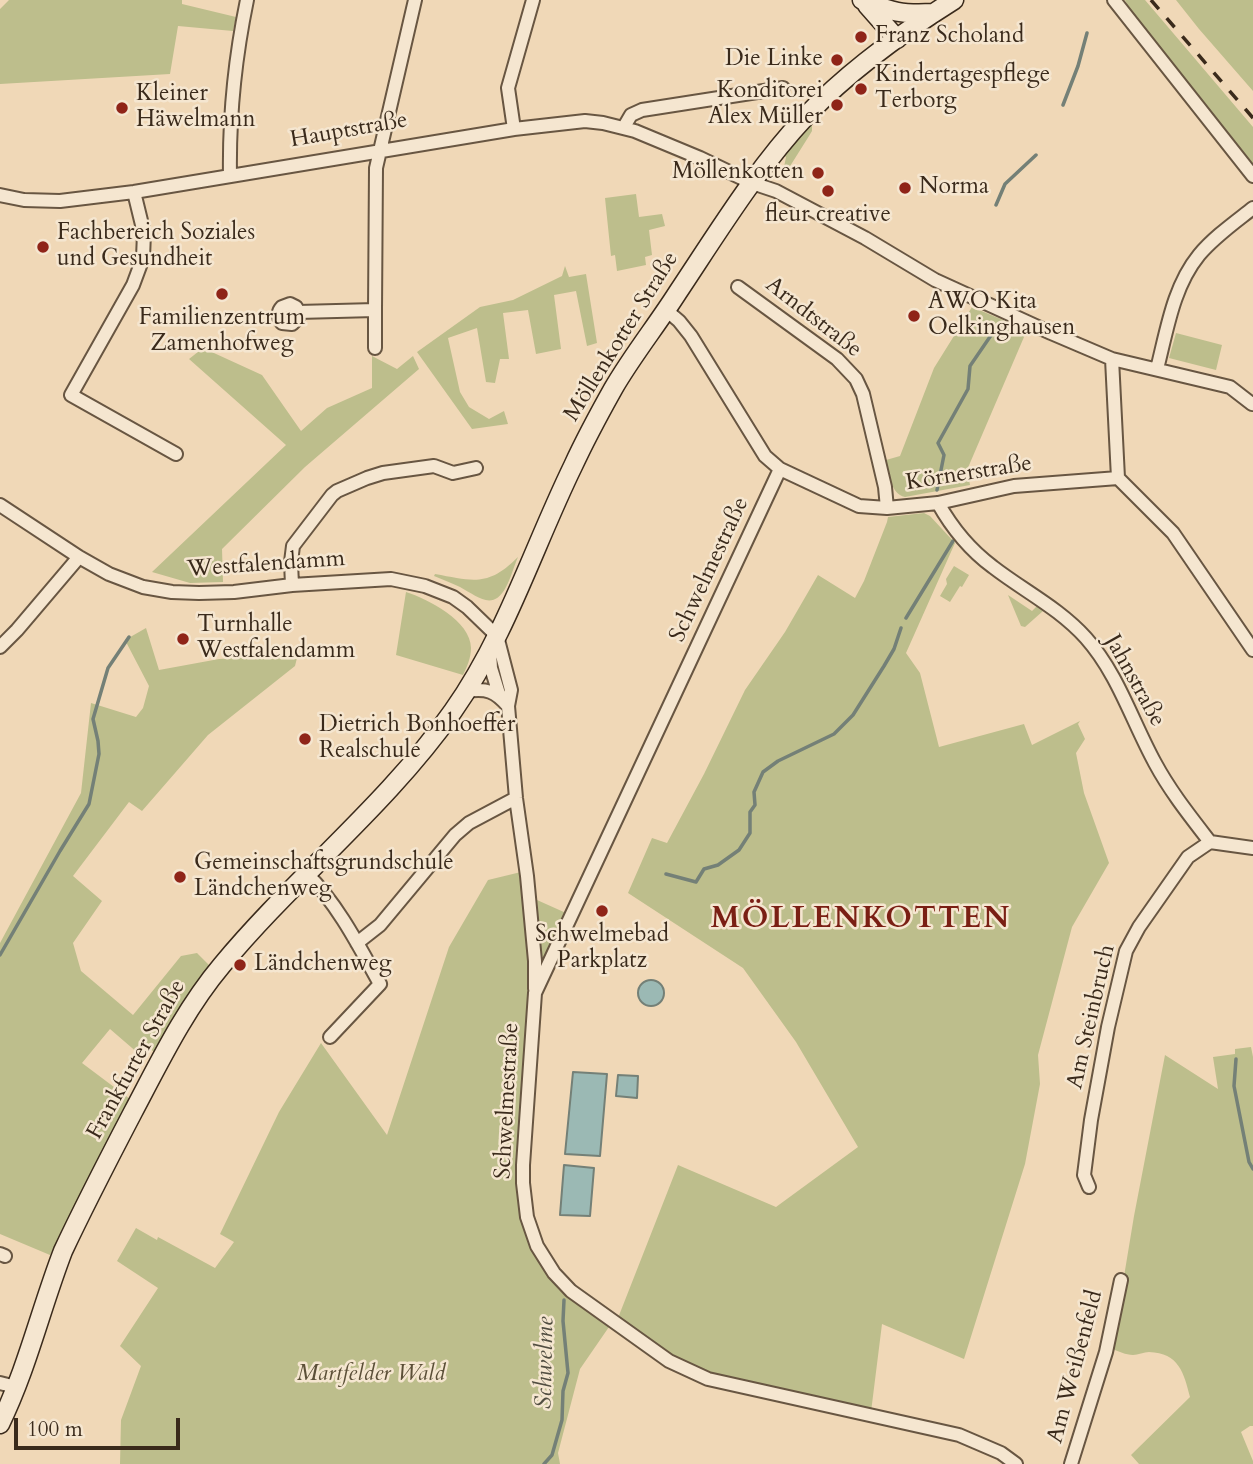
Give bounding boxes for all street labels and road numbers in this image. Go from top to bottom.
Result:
street label: Hauptstraße [288,107,410,155]
street label: Möllenkotter Straße [559,247,685,427]
street label: Arndtstraße [759,272,867,364]
street label: Körnerstraße [904,450,1034,498]
street label: Schwelmestraße [664,493,756,647]
street label: Westfalendamm [186,546,346,584]
street label: Jahnstraße [1097,630,1171,732]
street label: Am Steinbruch [1062,942,1122,1092]
street label: Frankfurter Straße [82,975,192,1145]
street label: Schwelmestraße [490,1022,526,1180]
street label: Am Weißenfeld [1042,1288,1110,1446]

